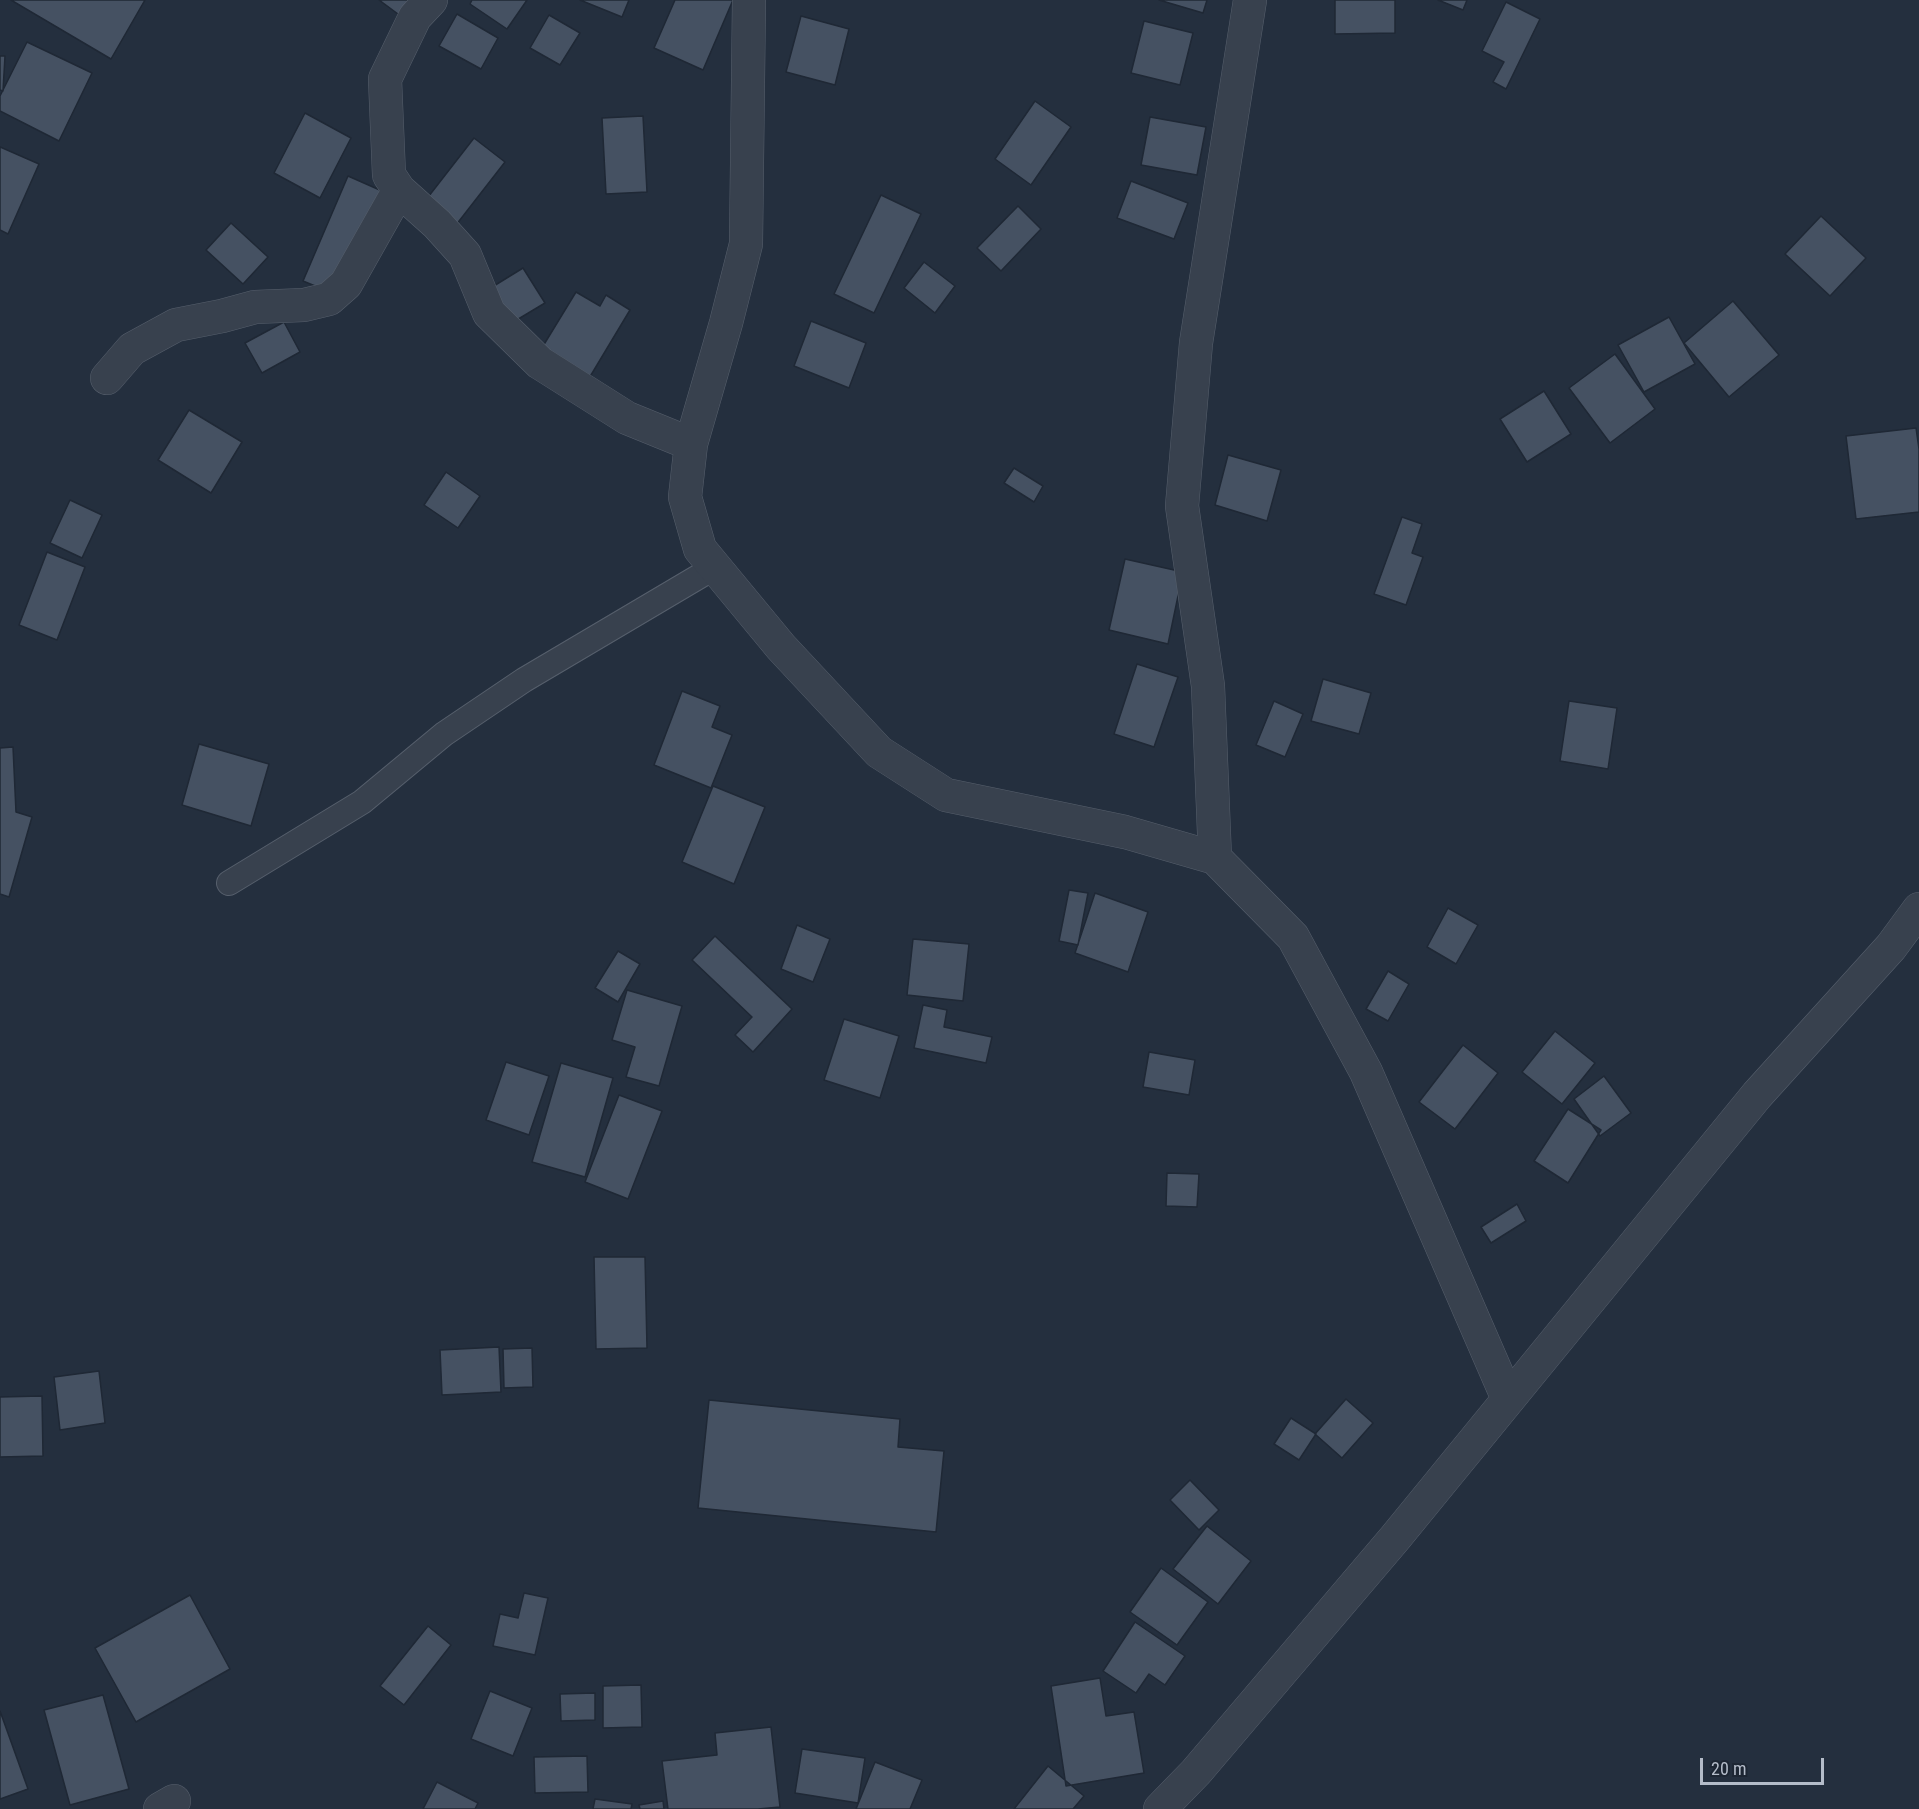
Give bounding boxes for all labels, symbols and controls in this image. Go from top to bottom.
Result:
scale bar [1703,1746,1828,1784]
text: 20 m [1711,1758,1746,1779]

